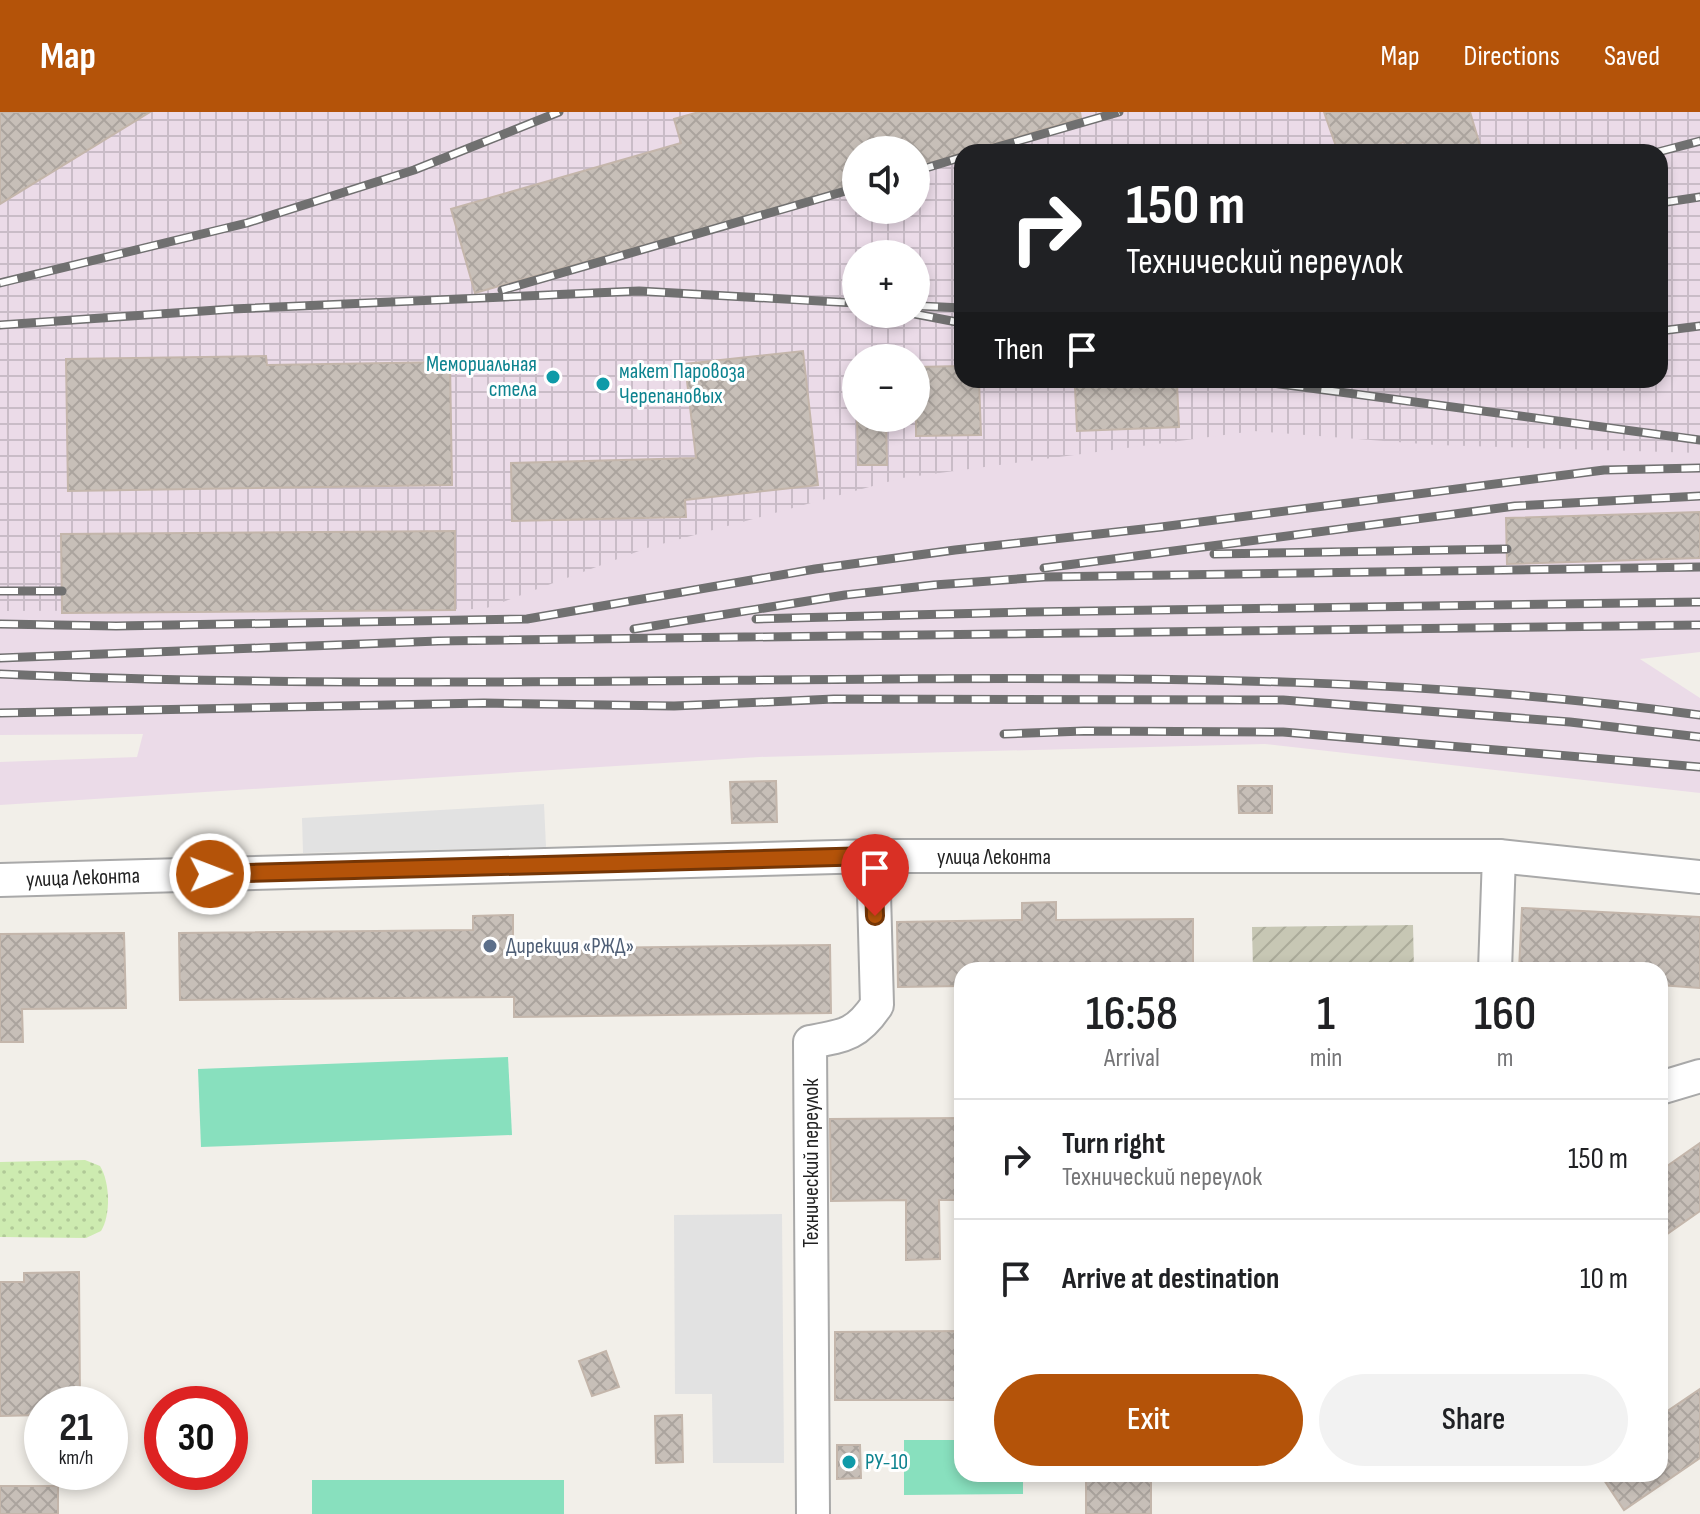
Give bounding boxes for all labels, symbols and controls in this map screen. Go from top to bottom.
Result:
text: Map [40,34,96,79]
text: Map [1381,40,1420,73]
text: Directions [1464,40,1560,73]
text: Saved [1604,40,1660,73]
map controls [842,136,930,432]
button: sound [842,136,930,224]
text: 150 m [1126,173,1245,240]
icon: right [994,176,1098,280]
button: + [842,240,930,328]
text: Технический переулок [1126,241,1403,284]
icon: arrive [1060,328,1104,372]
text: Then [994,332,1044,368]
button: − [842,344,930,432]
place label: Мемориальная стела [426,351,537,403]
place label: макет Паровоза Черепановых [619,358,745,410]
marker: Мемориальная стела [544,368,562,386]
marker: макет Паровоза Черепановых [594,375,612,393]
position arrow [168,832,252,916]
pin [841,834,909,916]
street label: улица Леконта [937,844,1051,871]
icon: arrive [853,846,897,890]
street label: улица Леконта [26,863,140,893]
place label: Дирекция «РЖД» [506,933,634,960]
marker: Дирекция «РЖД» [481,937,499,955]
text: 16:58 [1086,986,1178,1043]
text: 1 [1317,986,1335,1043]
text: 160 [1474,986,1536,1043]
text: Arrival [1104,1043,1160,1074]
text: min [1310,1043,1342,1074]
text: m [1497,1043,1514,1074]
street label: Технический переулок [798,1078,825,1248]
text: Turn right [1062,1126,1165,1162]
icon: right [994,1137,1038,1181]
text: 150 m [1568,1141,1628,1177]
text: Технический переулок [1062,1162,1262,1193]
icon: arrive [994,1257,1038,1301]
text: Arrive at destination [1062,1261,1279,1297]
text: 10 m [1580,1261,1628,1297]
button: Exit [994,1374,1303,1466]
button: Share [1319,1374,1628,1466]
speed limit sign: 30 [144,1386,248,1490]
text: 21 [59,1404,93,1452]
text: km/h [59,1446,93,1470]
place label: РУ-10 [865,1449,908,1476]
marker: РУ-10 [840,1453,858,1471]

